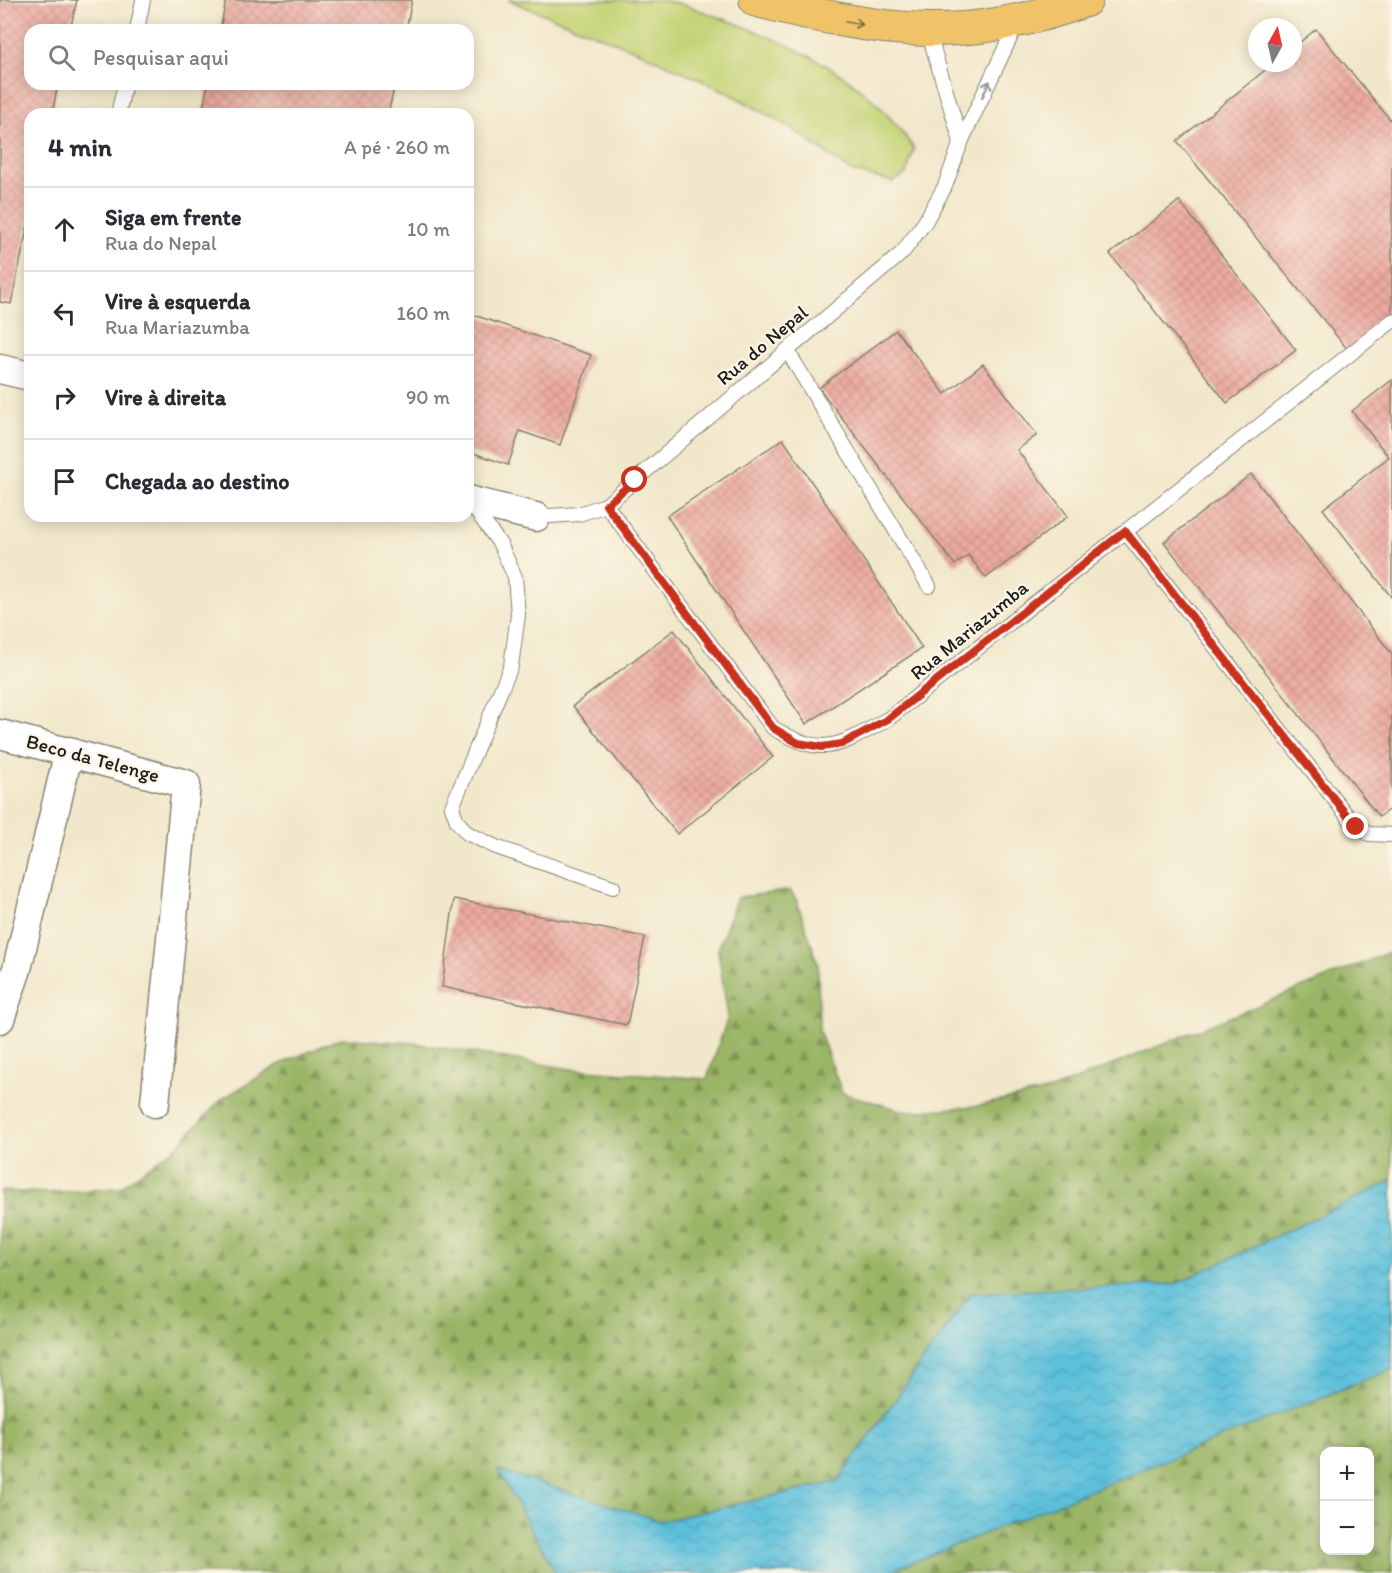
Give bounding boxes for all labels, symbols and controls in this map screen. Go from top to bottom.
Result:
one-way arrow [844,18,863,29]
north arrow [1248,18,1302,72]
search box [24,24,474,90]
icon: search [45,41,78,74]
text: Pesquisar aqui [93,44,229,71]
one-way arrow [980,81,992,99]
text: 4 min [48,131,112,163]
text: A pé · 260 m [344,135,450,159]
text: Siga em frente [105,204,241,231]
icon: ahead [48,213,81,246]
text: 10 m [407,217,450,241]
text: Rua do Nepal [105,231,217,255]
text: Vire à esquerda [105,288,250,315]
icon: left [48,297,81,330]
street label: Rua do Nepal [712,300,813,390]
text: 160 m [397,301,450,325]
text: Rua Mariazumba [105,315,250,339]
icon: right [48,381,81,414]
text: Vire à direita [105,384,226,411]
text: 90 m [406,385,450,409]
icon: arrive [48,465,81,498]
route start [621,466,647,492]
text: Chegada ao destino [105,468,289,495]
street label: Rua Mariazumba [905,575,1033,685]
street label: Beco da Telenge [24,729,162,787]
route end [1342,813,1368,839]
map controls [1320,1447,1374,1555]
button: + [1320,1447,1374,1501]
button: − [1320,1501,1374,1555]

